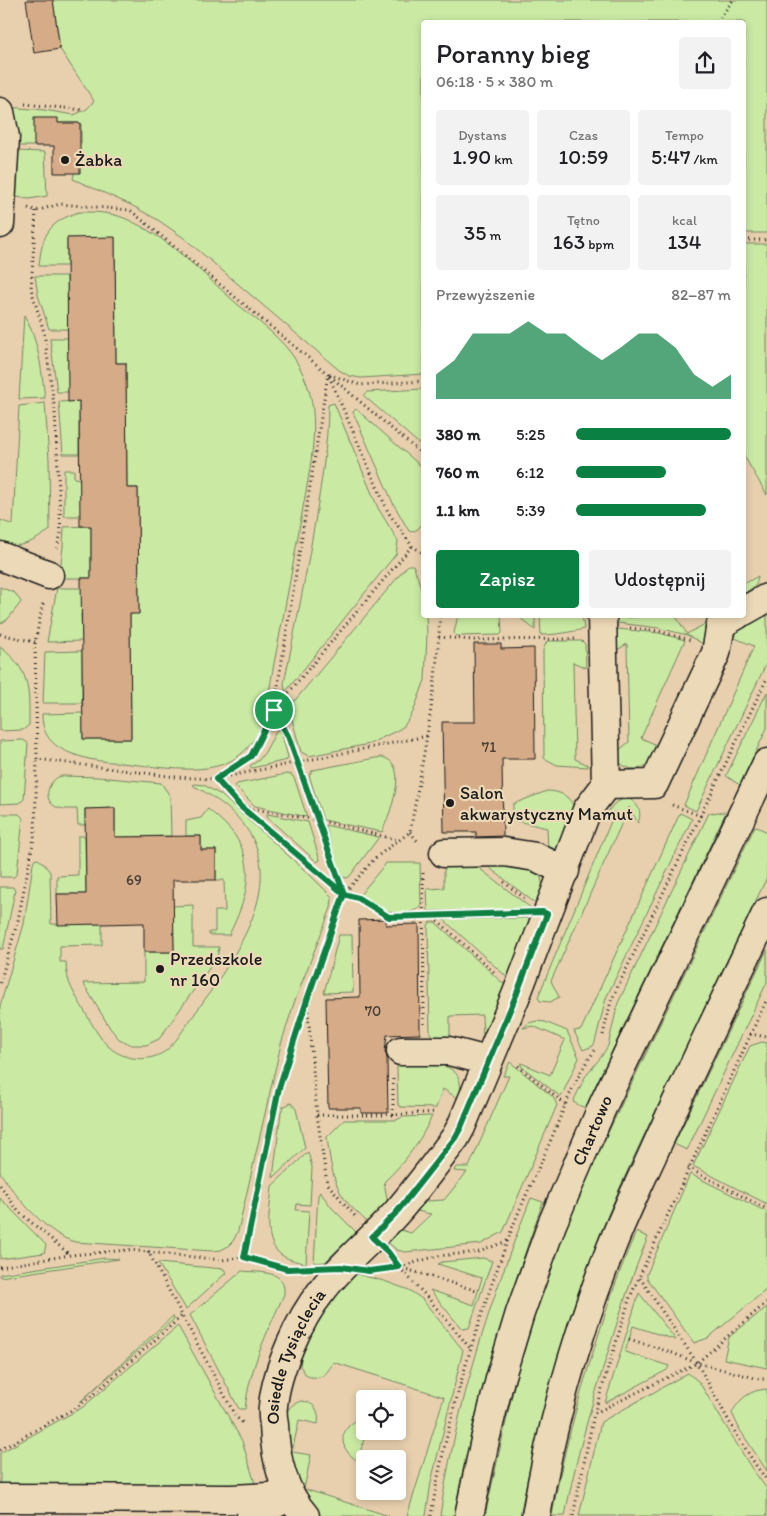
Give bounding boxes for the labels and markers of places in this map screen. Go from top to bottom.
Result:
place label: Żabka [75,149,122,171]
marker: Żabka [59,154,71,166]
pin [253,689,295,731]
place label: Salon akwarystyczny Mamut [460,782,633,825]
marker: Salon akwarystyczny Mamut [444,797,456,809]
place label: Przedszkole nr 160 [170,948,262,991]
marker: Przedszkole nr 160 [154,963,166,975]

